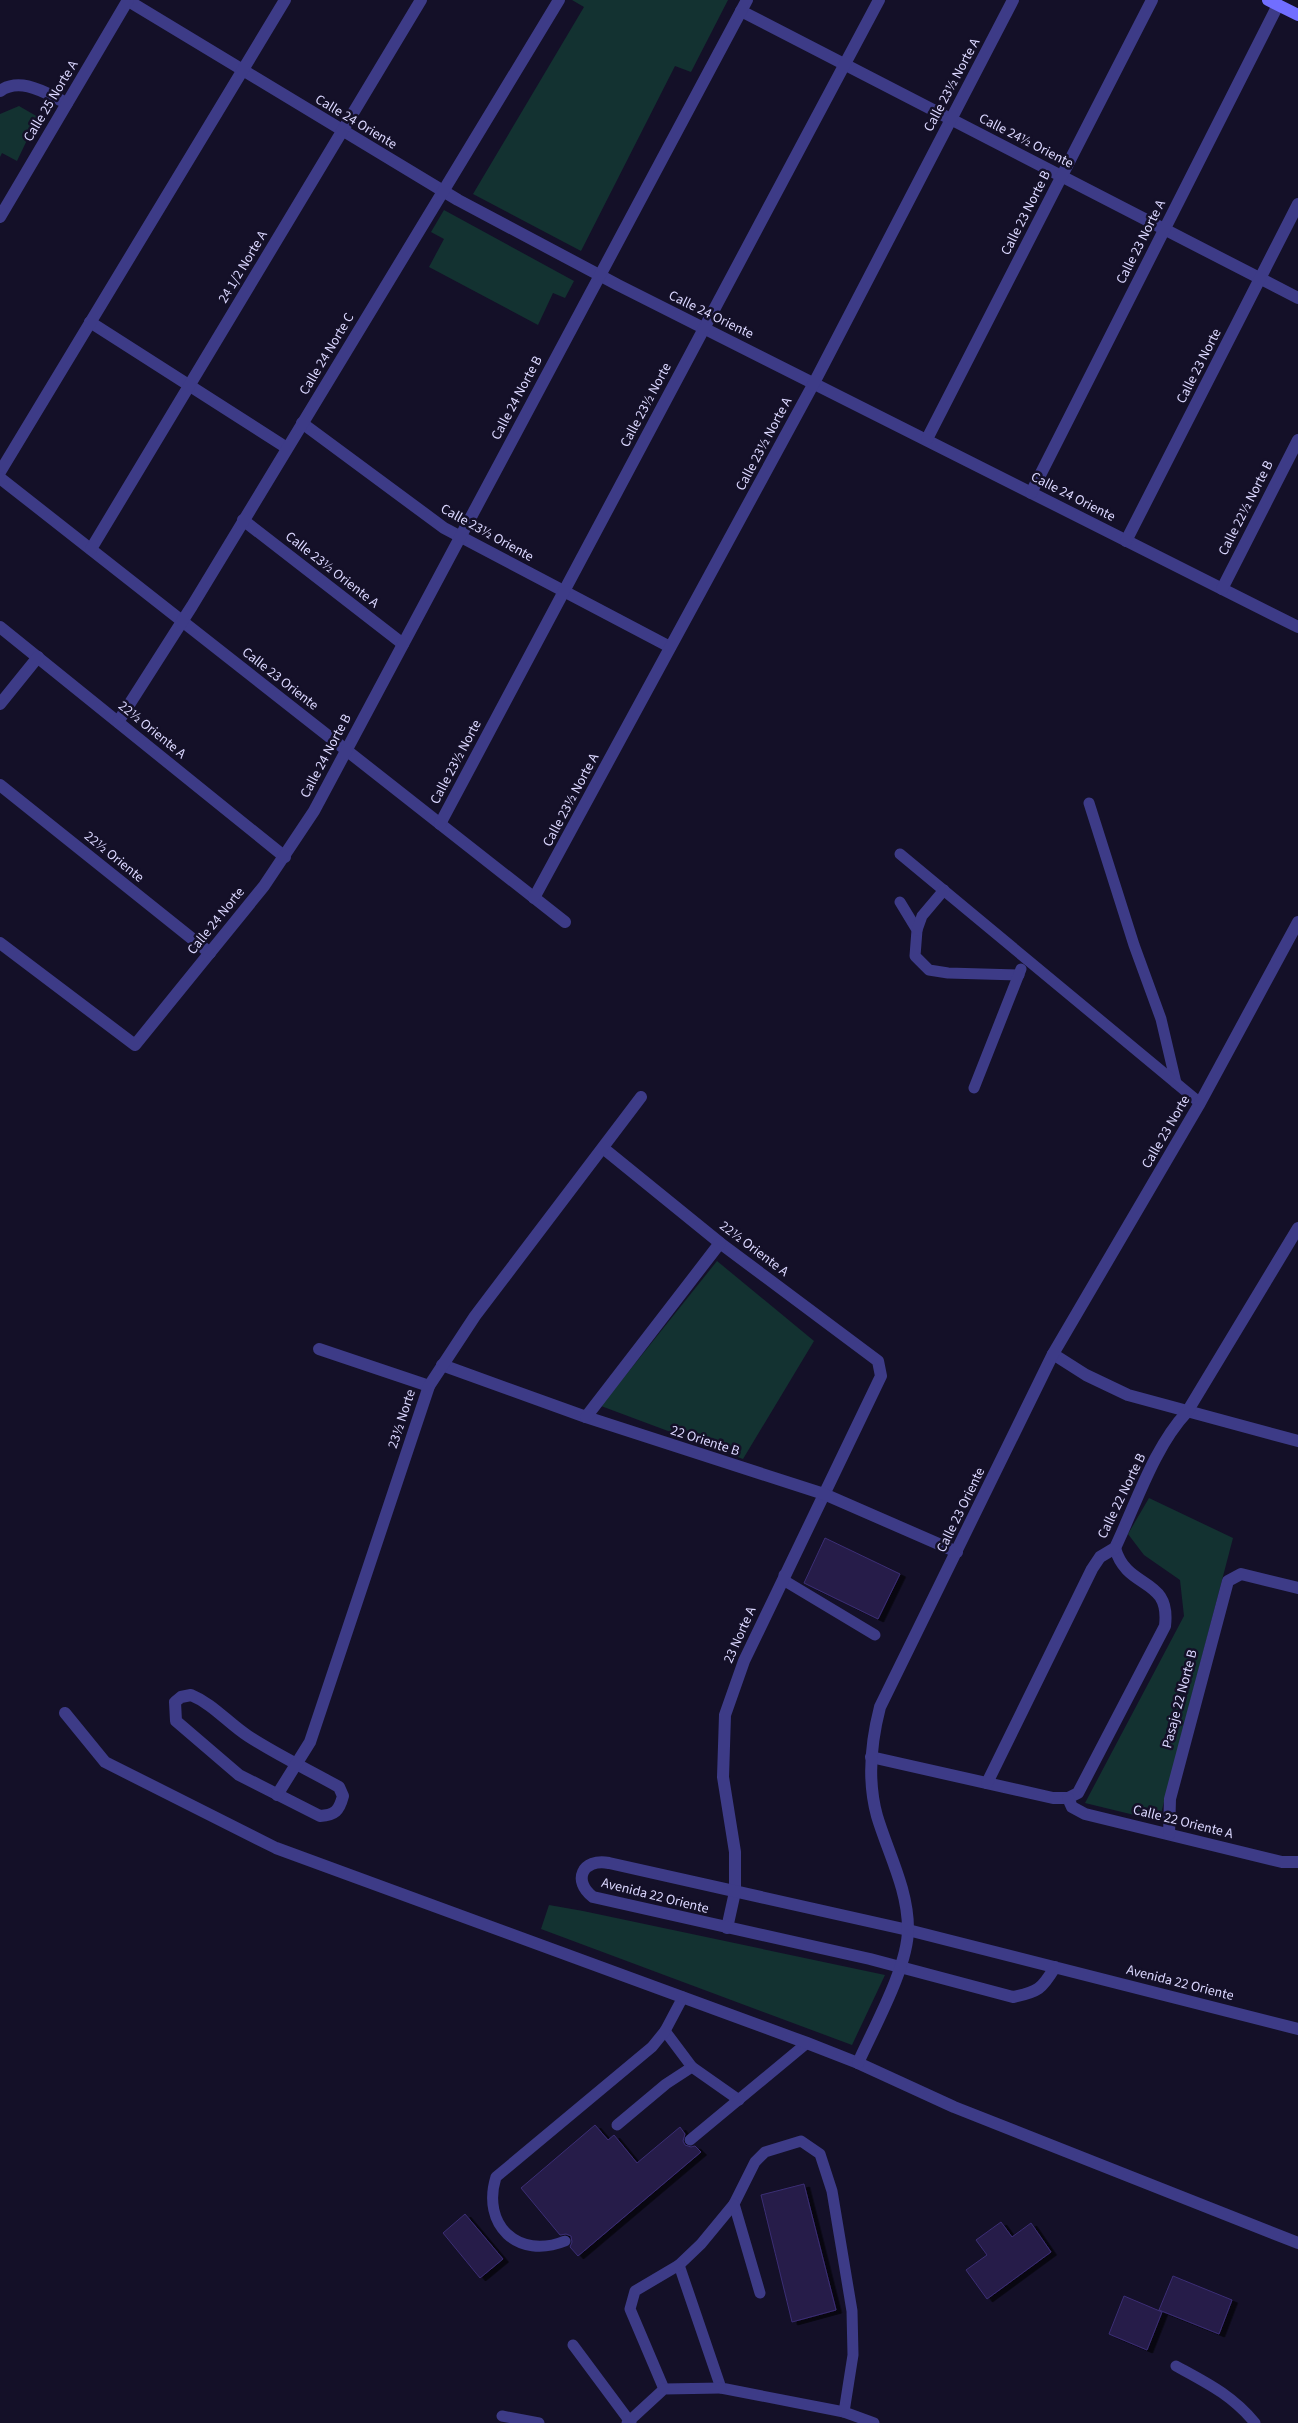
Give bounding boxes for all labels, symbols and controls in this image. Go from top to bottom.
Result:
street label: Calle 23½ Norte A [919,34,985,135]
street label: Calle 25 Norte A [19,56,83,146]
street label: Calle 24 Oriente [311,90,401,154]
street label: Calle 24½ Oriente [975,109,1077,173]
street label: Calle 23 Norte B [996,167,1056,259]
street label: Calle 23 Norte A [1111,196,1171,288]
street label: 24 1/2 Norte A [213,226,273,307]
street label: Calle 24 Oriente [665,286,757,344]
street label: Calle 24 Norte C [295,309,359,399]
street label: Calle 23 Norte [1172,325,1226,407]
street label: Calle 24 Norte B [486,352,548,444]
street label: Calle 23½ Norte [615,359,677,451]
street label: Calle 23½ Norte A [731,393,797,494]
street label: Calle 22½ Norte B [1213,457,1279,559]
street label: Calle 24 Oriente [1027,467,1119,527]
street label: Calle 23½ Oriente [437,499,537,567]
street label: Calle 23½ Oriente A [281,527,383,613]
street label: Calle 23 Oriente [237,643,323,715]
street label: 22½ Oriente A [114,696,191,764]
street label: Calle 24 Norte B [295,710,357,802]
street label: Calle 23½ Norte [425,716,487,808]
street label: Calle 23½ Norte A [538,749,604,850]
street label: 22½ Oriente [80,827,148,887]
street label: Calle 24 Norte [183,883,249,959]
street label: Calle 23 Norte [1137,1092,1195,1172]
street label: 22½ Oriente A [715,1216,793,1282]
street label: 23½ Norte [383,1387,421,1451]
street label: 22 Oriente B [668,1420,742,1462]
street label: Calle 22 Norte B [1093,1450,1151,1542]
street label: Calle 23 Oriente [932,1464,990,1556]
street label: 23 Norte A [719,1603,762,1667]
street label: Pasaje 22 Norte B [1157,1648,1203,1750]
street label: Calle 22 Oriente A [1131,1800,1236,1844]
street label: Avenida 22 Oriente [599,1873,711,1919]
street label: Avenida 22 Oriente [1124,1960,1236,2006]

